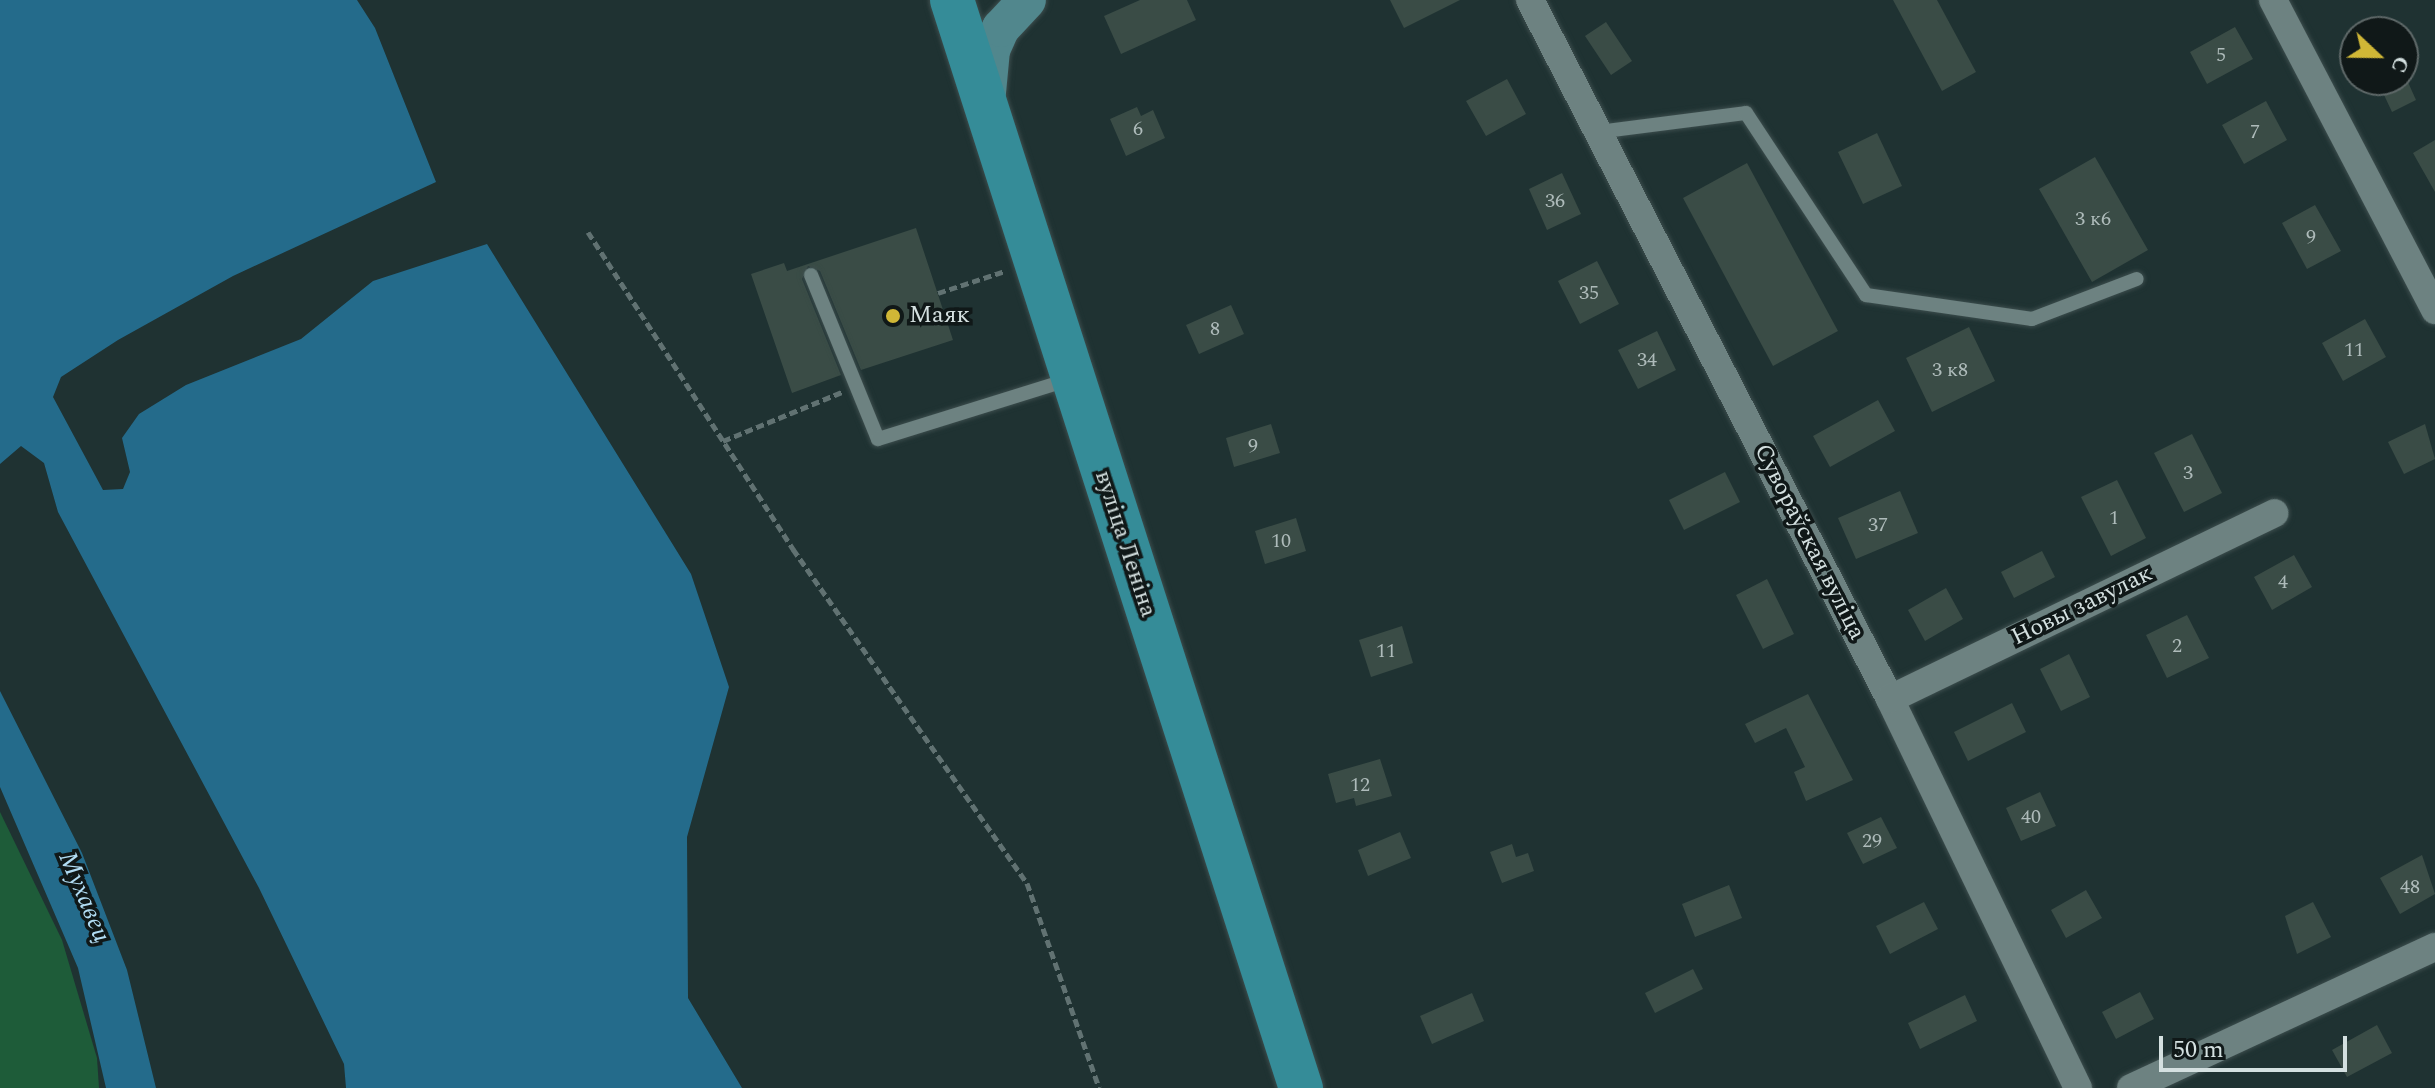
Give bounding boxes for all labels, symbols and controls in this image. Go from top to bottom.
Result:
north arrow [2339,16,2419,96]
house number: 5 [2216,43,2226,67]
text: С [2382,51,2418,78]
house number: 6 [1133,117,1143,141]
house number: 7 [2250,120,2260,144]
house number: 36 [1545,189,1565,213]
house number: 3 к6 [2075,207,2111,231]
house number: 9 [2306,225,2316,249]
house number: 35 [1579,281,1599,305]
place label: Маяк [909,302,970,330]
marker: Маяк [884,307,902,325]
house number: 8 [1210,317,1220,341]
house number: 11 [2344,338,2364,362]
house number: 34 [1637,348,1657,372]
house number: 3 к8 [1932,358,1968,382]
house number: 9 [1248,434,1258,458]
street label: Сувораўская вуліца [1747,439,1871,645]
house number: 3 [2183,461,2193,485]
street label: вуліца Леніна [1088,467,1162,621]
house number: 1 [2109,506,2119,530]
house number: 37 [1868,513,1888,537]
house number: 10 [1271,529,1291,553]
street label: Новы завулак [2007,560,2157,652]
house number: 4 [2278,570,2288,594]
house number: 2 [2172,634,2182,658]
house number: 11 [1376,639,1396,663]
house number: 12 [1350,773,1370,797]
house number: 40 [2021,805,2041,829]
house number: 29 [1862,829,1882,853]
water label: Мухавец [51,847,117,947]
house number: 48 [2400,875,2420,899]
scale bar [2163,1020,2351,1070]
text: 50 m [2173,1032,2224,1068]

